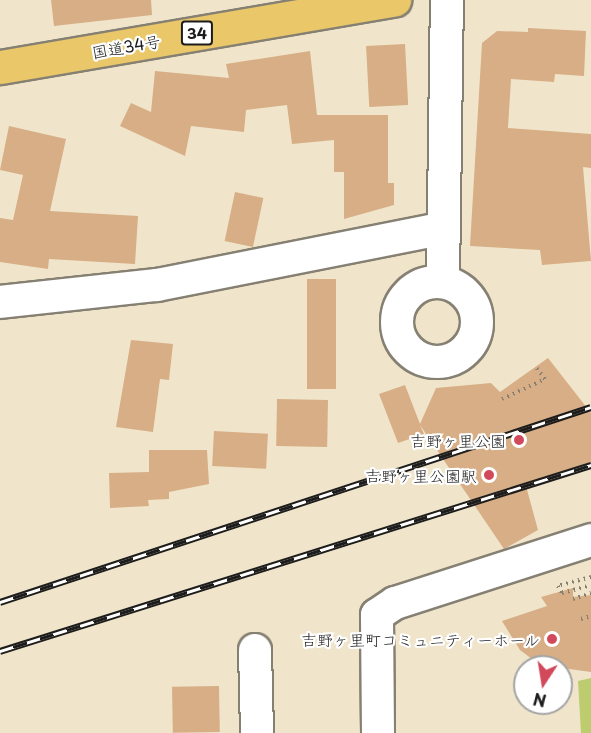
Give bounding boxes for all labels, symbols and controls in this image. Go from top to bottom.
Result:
road number: 34 [180,21,214,45]
street label: 国道34号 [90,31,162,61]
place label: 吉野ヶ里公園 [410,430,506,450]
marker: 吉野ヶ里公園 [510,431,528,449]
place label: 吉野ヶ里公園駅 [365,465,477,485]
marker: 吉野ヶ里公園駅 [482,468,496,482]
place label: 吉野ヶ里町コミュニティーホール [300,629,540,649]
marker: 吉野ヶ里町コミュニティーホール [545,632,559,646]
north arrow [513,655,573,715]
text: N [531,688,548,714]

